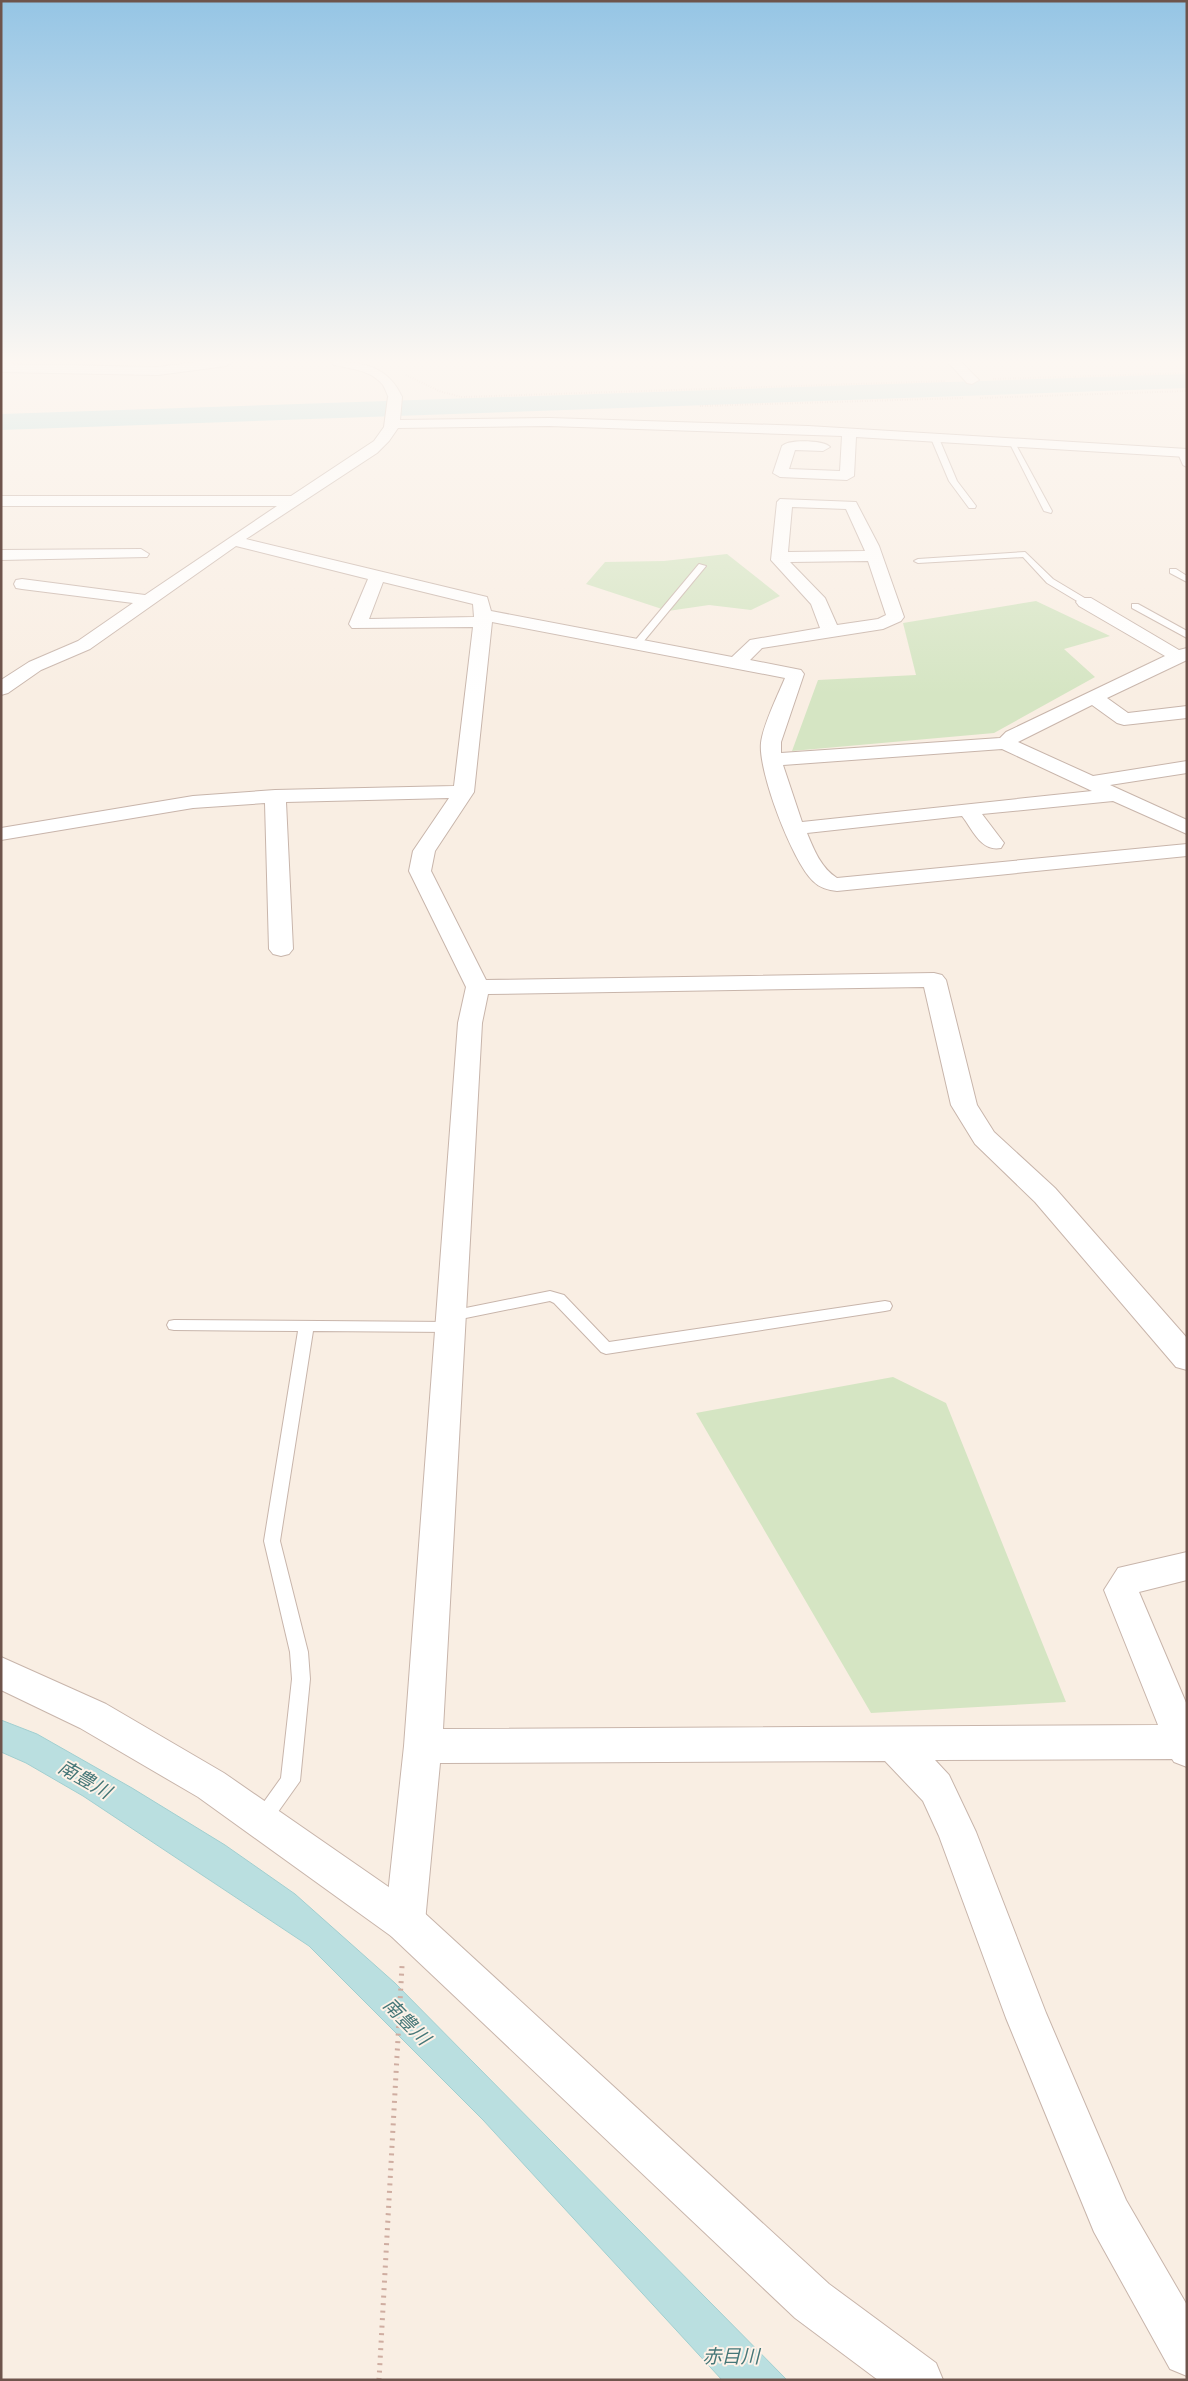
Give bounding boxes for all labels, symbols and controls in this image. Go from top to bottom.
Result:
water label: 南豊川 [54,1753,118,1806]
water label: 南豊川 [378,1992,438,2052]
water label: 赤目川 [702,2343,761,2369]

